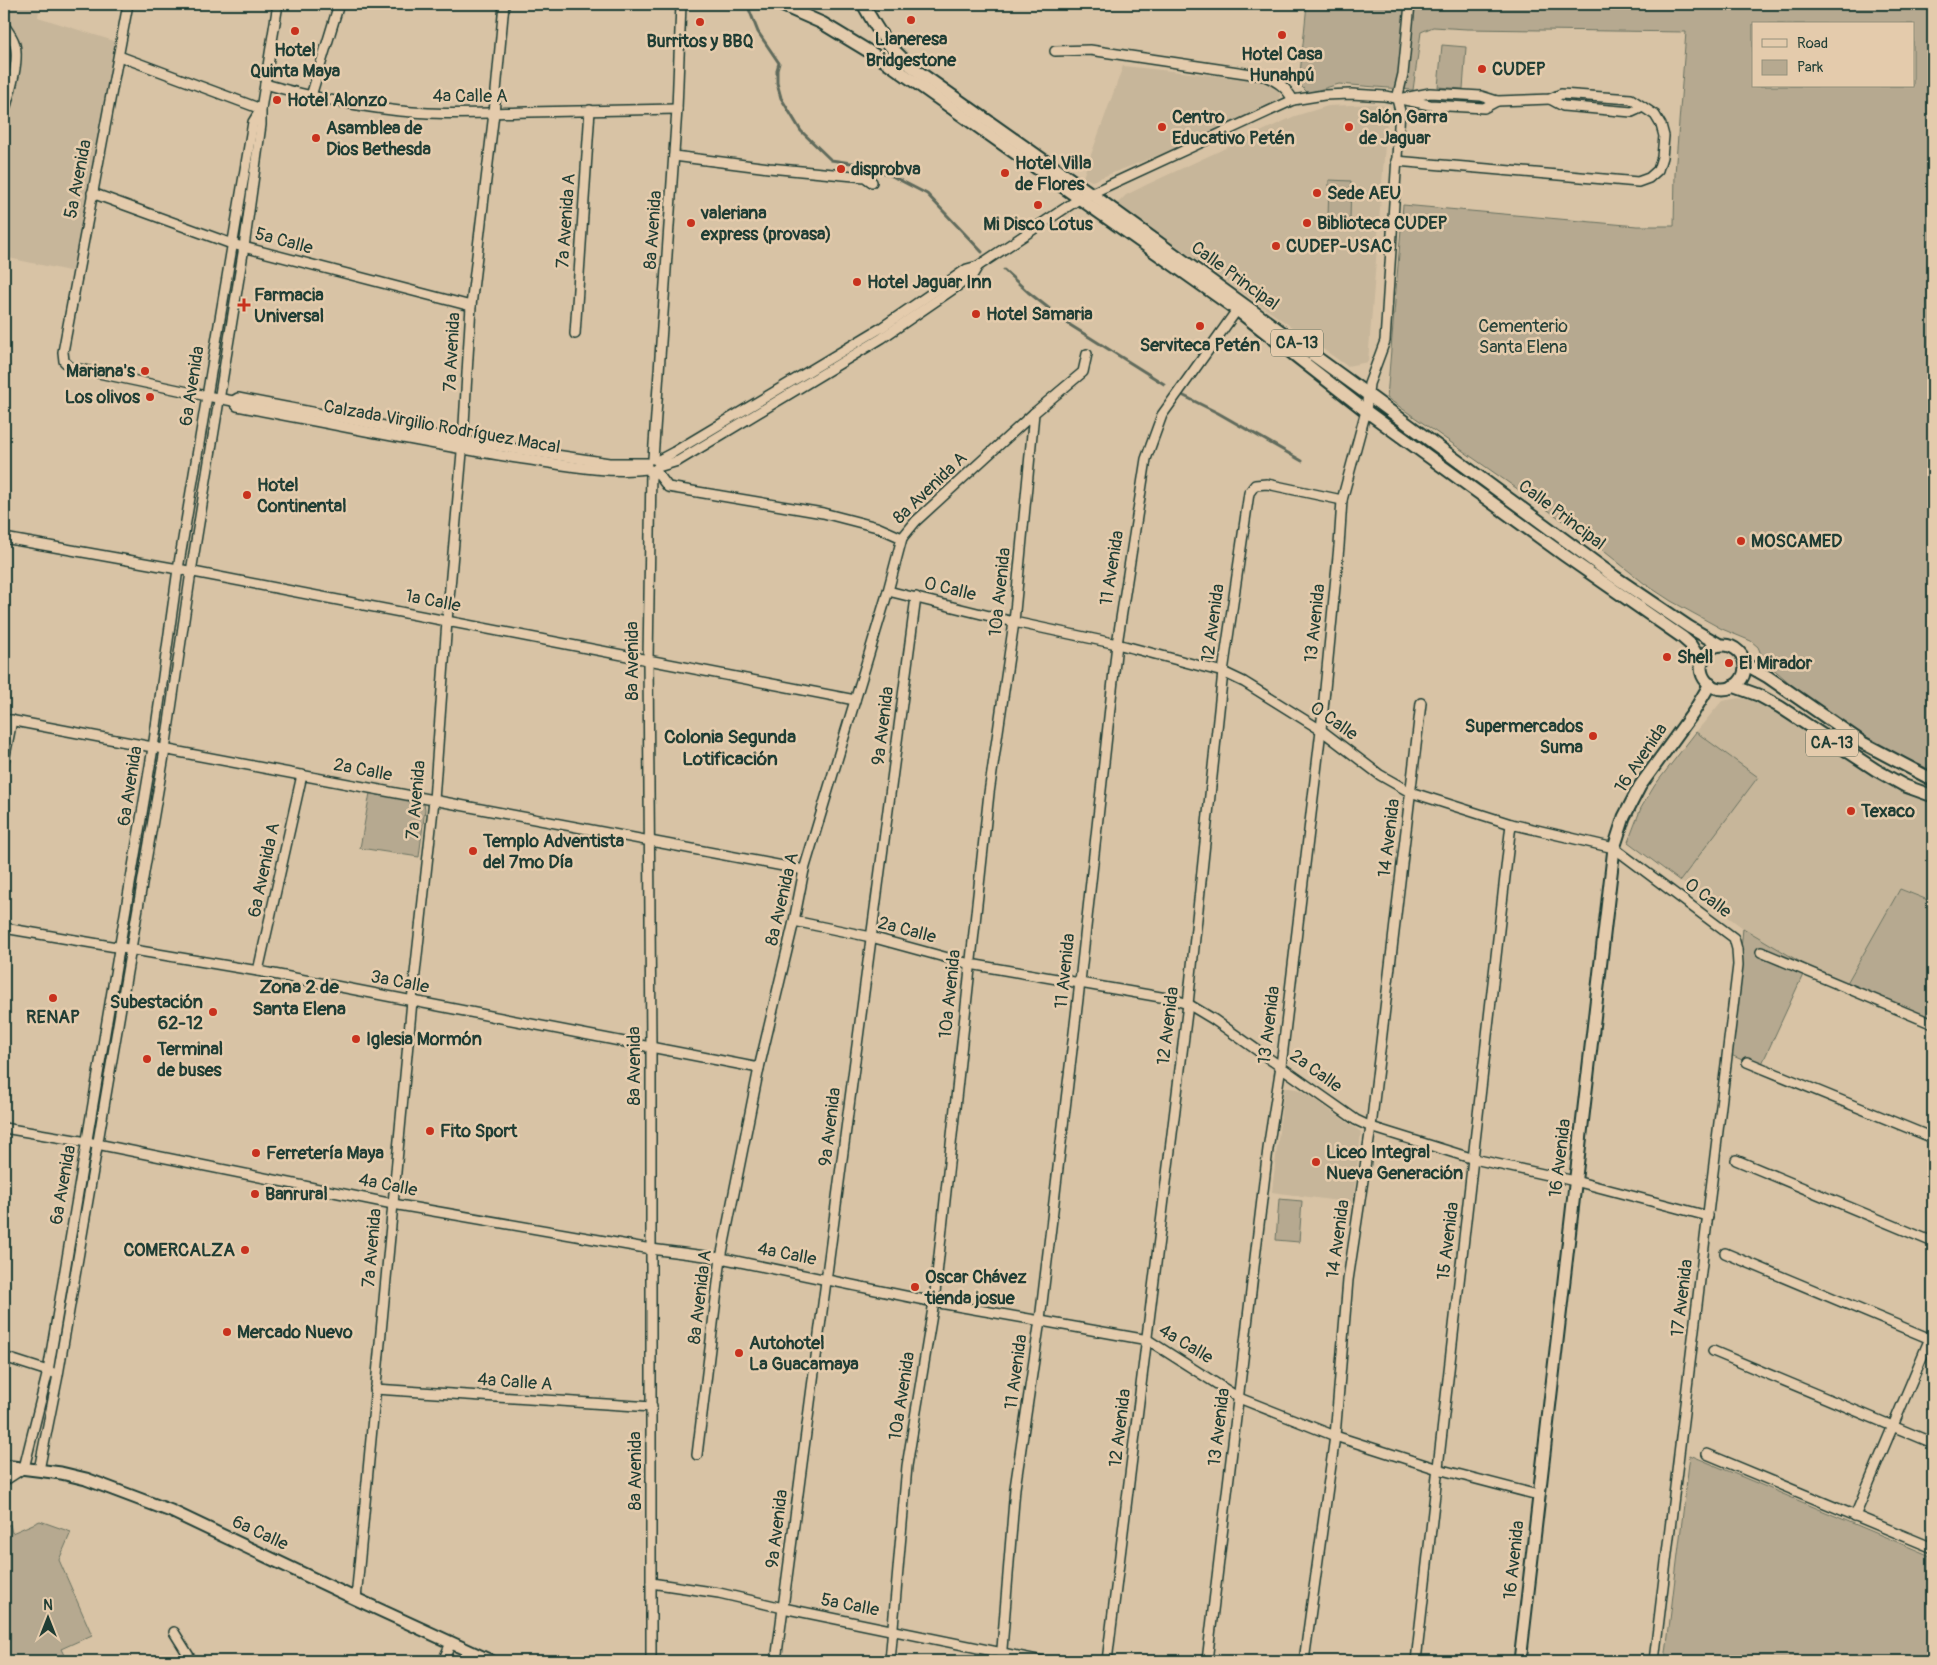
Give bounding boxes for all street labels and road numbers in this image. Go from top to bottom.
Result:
street label: 4a Calle A [432,85,508,108]
street label: 5a Avenida [59,138,97,220]
street label: 7a Avenida A [551,172,581,269]
street label: 8a Avenida [639,190,667,270]
street label: 5a Calle [253,222,316,260]
street label: Calle Principal [1186,236,1284,316]
street label: 7a Avenida [438,312,466,392]
road number: CA-13 [1271,329,1323,356]
street label: 6a Avenida [174,344,210,428]
street label: Calzada Virgilio Rodríguez Macal [322,395,562,459]
street label: 8a Avenida A [888,447,972,529]
street label: Calle Principal [1514,475,1610,555]
street label: 11 Avenida [1095,529,1129,607]
street label: 10a Avenida [984,546,1016,638]
street label: 0 Calle [921,571,979,607]
street label: 12 Avenida [1196,582,1230,664]
street label: 13 Avenida [1299,583,1331,663]
street label: 1a Calle [403,584,463,618]
street label: 8a Avenida [621,621,644,701]
street label: 9a Avenida [867,685,899,767]
street label: 0 Calle [1306,696,1362,746]
street label: 16 Avenida [1609,719,1673,797]
road number: CA-13 [1806,730,1858,756]
street label: 6a Avenida [112,744,148,828]
street label: 2a Calle [332,753,394,787]
street label: 7a Avenida [401,759,431,841]
street label: 14 Avenida [1373,797,1405,879]
street label: 6a Avenida A [243,820,285,919]
street label: 8a Avenida A [760,850,804,948]
street label: 0 Calle [1680,873,1736,923]
street label: 2a Calle [875,911,939,949]
street label: 11 Avenida [1050,932,1080,1010]
street label: 10a Avenida [934,948,966,1040]
street label: 3a Calle [369,965,431,999]
street label: 13 Avenida [1253,984,1285,1066]
street label: 12 Avenida [1152,985,1184,1067]
street label: 8a Avenida [623,1026,646,1106]
street label: 2a Calle [1285,1044,1347,1098]
street label: 9a Avenida [814,1086,846,1168]
street label: 16 Avenida [1544,1117,1576,1199]
street label: 6a Avenida [45,1143,81,1227]
street label: 4a Calle [357,1168,420,1202]
street label: 14 Avenida [1321,1198,1355,1280]
street label: 15 Avenida [1432,1201,1464,1281]
street label: 7a Avenida [357,1207,387,1289]
street label: 4a Calle [756,1237,819,1271]
street label: 8a Avenida A [683,1248,717,1345]
street label: 17 Avenida [1666,1258,1698,1338]
street label: 4a Calle [1155,1319,1218,1369]
street label: 11 Avenida [999,1333,1033,1411]
street label: 10a Avenida [884,1350,920,1442]
street label: 4a Calle A [477,1368,554,1396]
street label: 13 Avenida [1203,1386,1235,1468]
street label: 12 Avenida [1104,1387,1136,1469]
street label: 8a Avenida [624,1431,647,1511]
street label: 9a Avenida [761,1488,793,1570]
street label: 6a Calle [228,1510,292,1556]
street label: 16 Avenida [1498,1519,1530,1601]
street label: 5a Calle [819,1588,881,1622]

